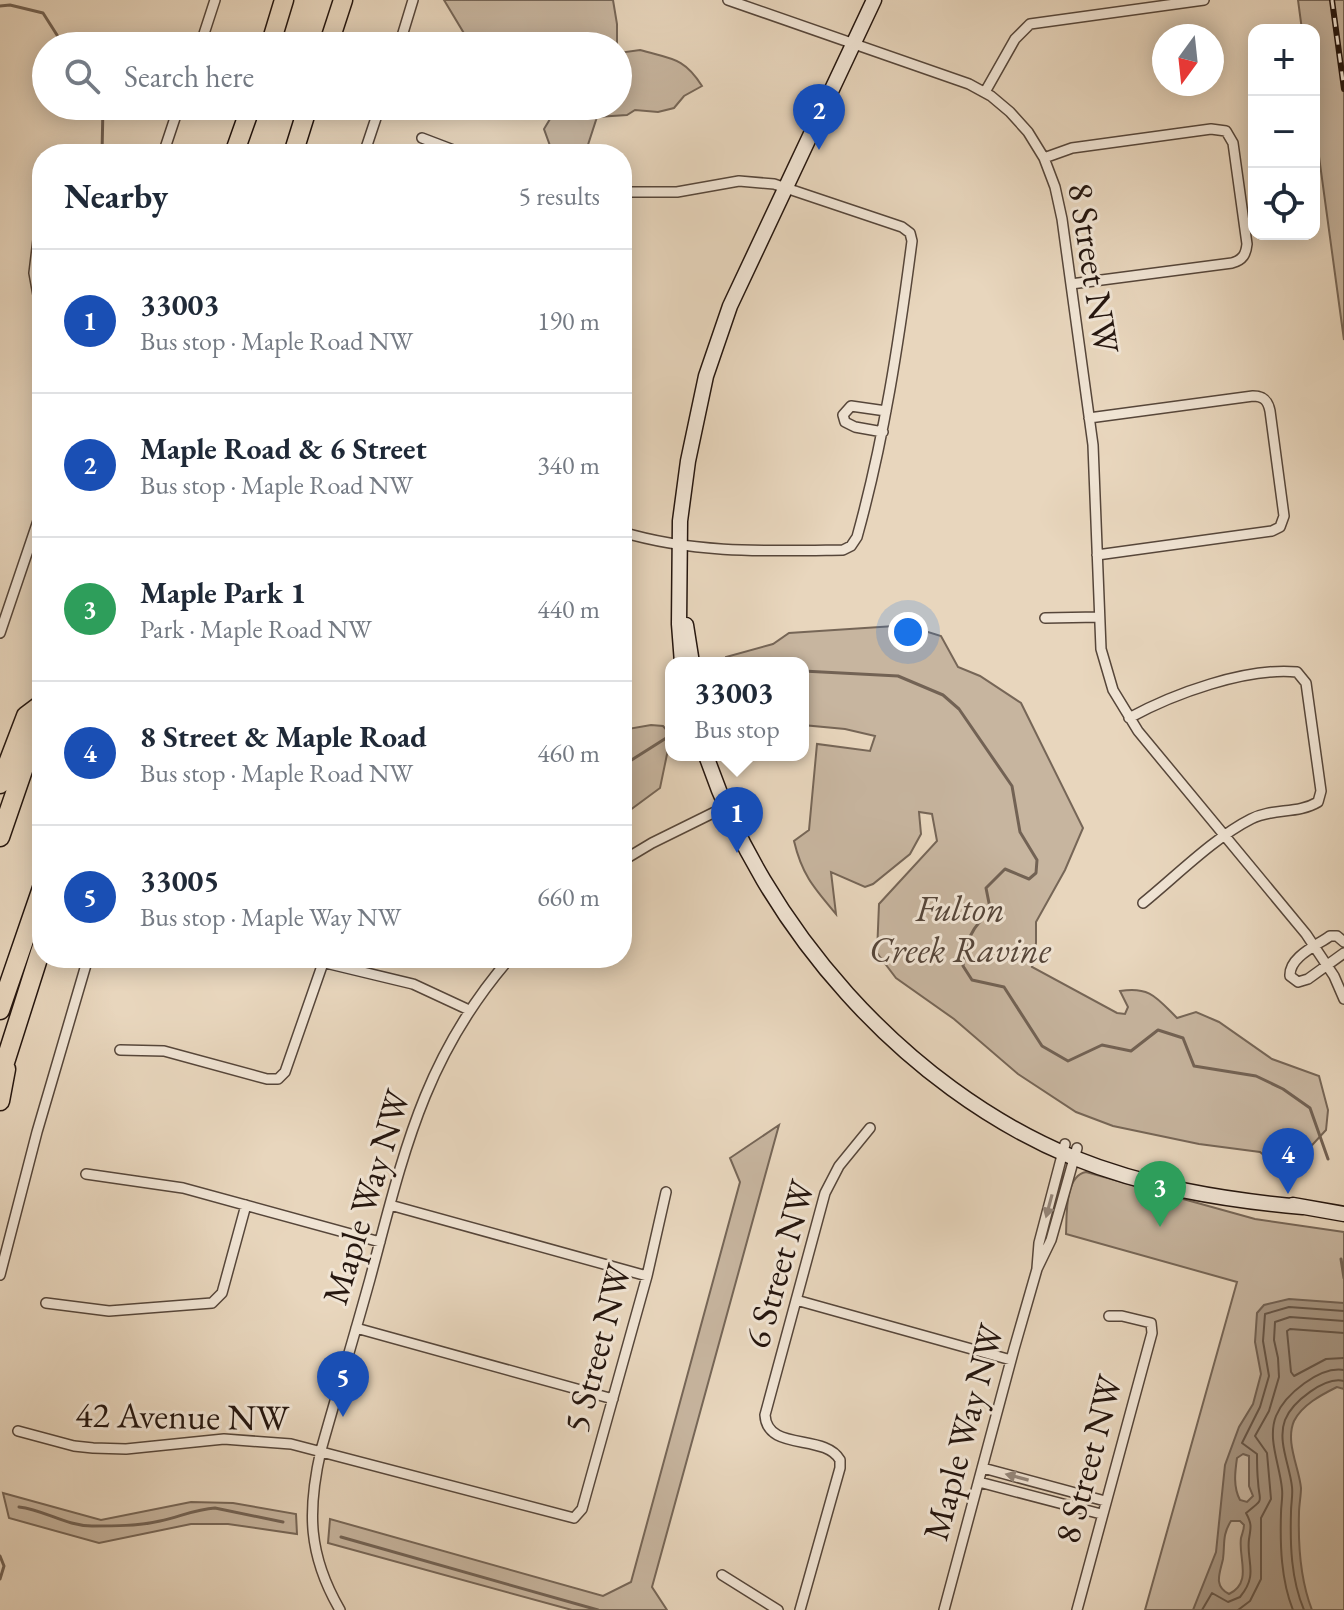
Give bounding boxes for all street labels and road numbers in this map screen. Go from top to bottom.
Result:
street label: 8 Street NW [1057,179,1131,358]
street label: Maple Way NW [311,1083,421,1310]
street label: 6 Street NW [733,1174,826,1353]
street label: 5 Street NW [552,1258,642,1437]
street label: Maple Way NW [912,1318,1015,1545]
street label: 8 Street NW [1043,1369,1133,1548]
street label: 42 Avenue NW [75,1391,290,1441]

